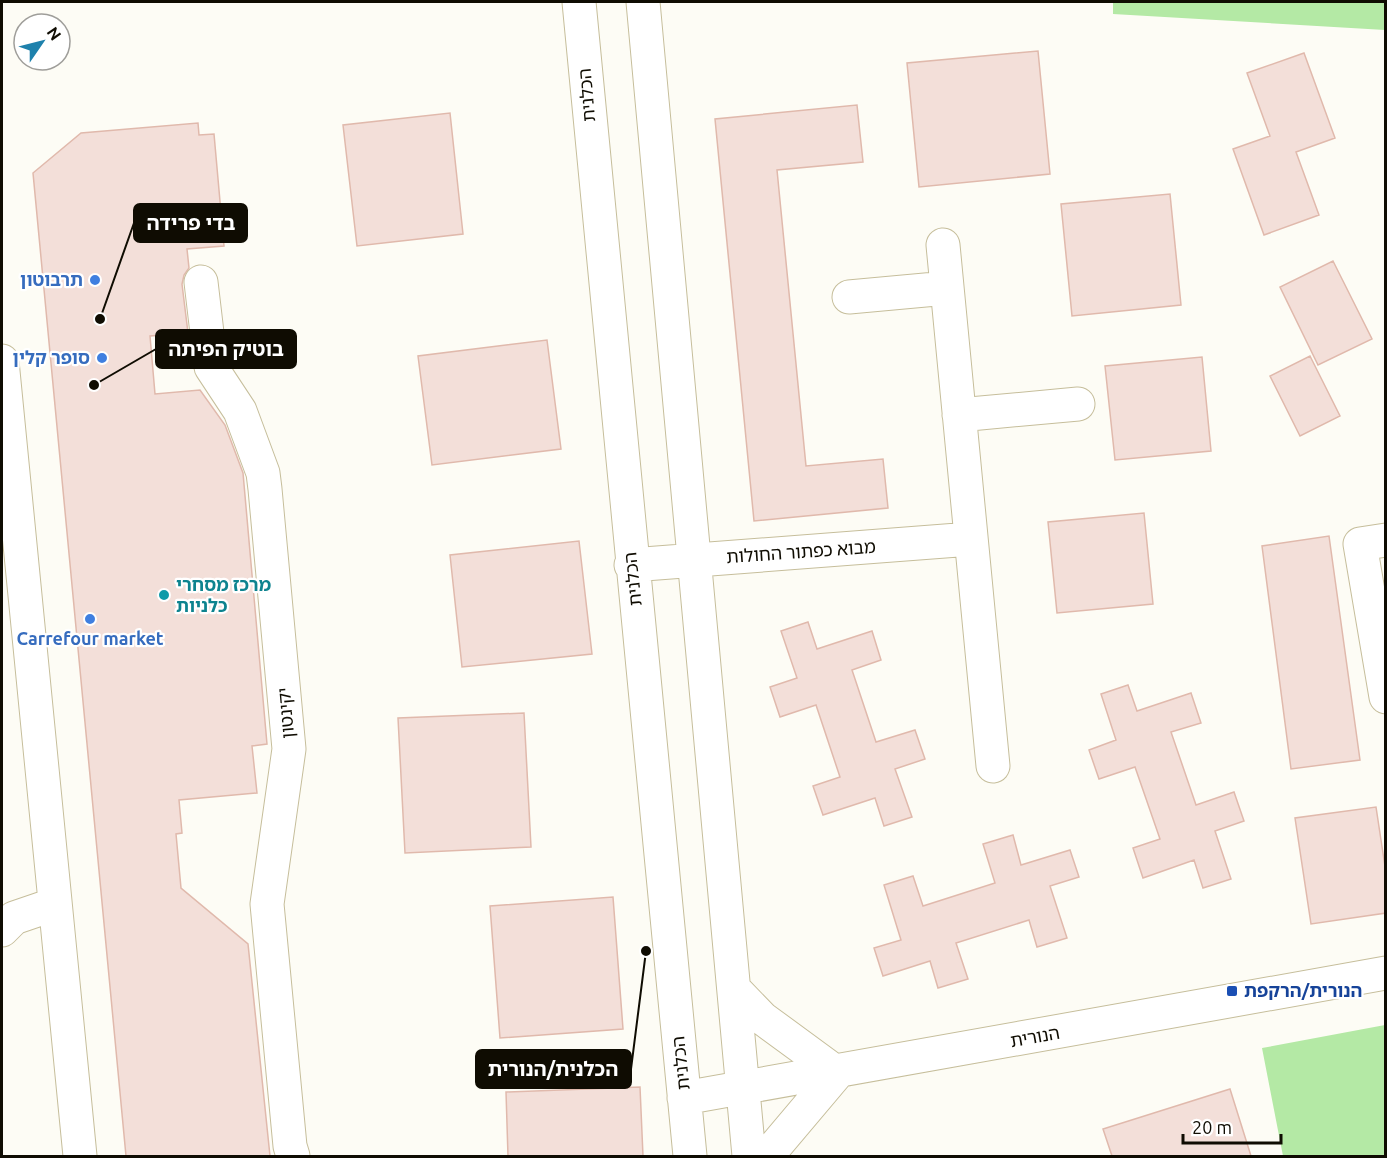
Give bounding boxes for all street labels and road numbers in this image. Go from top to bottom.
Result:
street label: הכלנית [574,67,598,123]
street label: מבוא כפתור החולות [726,536,876,566]
street label: הכלנית [619,551,645,607]
street label: יקינטון [273,687,297,739]
street label: הנורית [1008,1022,1061,1050]
street label: הכלנית [667,1035,693,1091]

